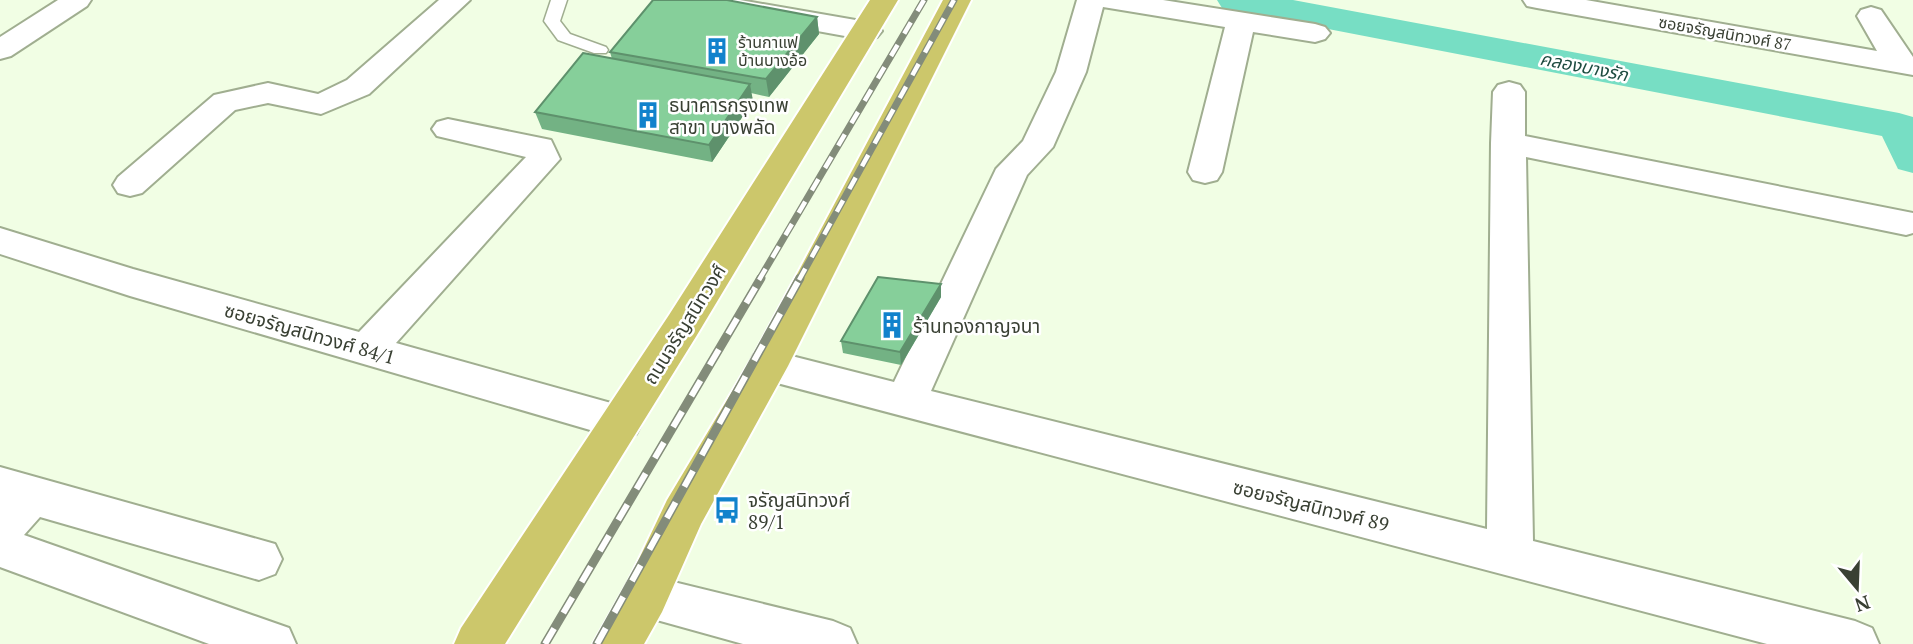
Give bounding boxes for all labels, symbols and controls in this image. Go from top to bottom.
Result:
street label: ซอยจรัญสนิทวงศ์ 87 [1657,10,1793,56]
place label: ร้านกาแฟ บ้านบางอ้อ [738,31,807,71]
building icon: ร้านกาแฟ บ้านบางอ้อ [702,36,732,66]
water label: คลองบางรัก [1538,46,1631,86]
place label: ธนาคารกรุงเทพ สาขา บางพลัด [669,92,789,139]
building icon: ธนาคารกรุงเทพ สาขา บางพลัด [633,100,663,130]
street label: ถนนจรัญสนิทวงศ์ [637,259,731,389]
street label: ซอยจรัญสนิทวงศ์ 84/1 [222,297,398,369]
building icon: ร้านทองกาญจนา [877,310,907,340]
place label: ร้านทองกาญจนา [913,313,1040,338]
street label: ซอยจรัญสนิทวงศ์ 89 [1230,474,1392,536]
place label: จรัญสนิทวงศ์ 89/1 [748,487,850,534]
bus stop icon: จรัญสนิทวงศ์ 89/1 [712,495,742,525]
north arrow [1822,553,1892,623]
text: N [1851,590,1874,619]

